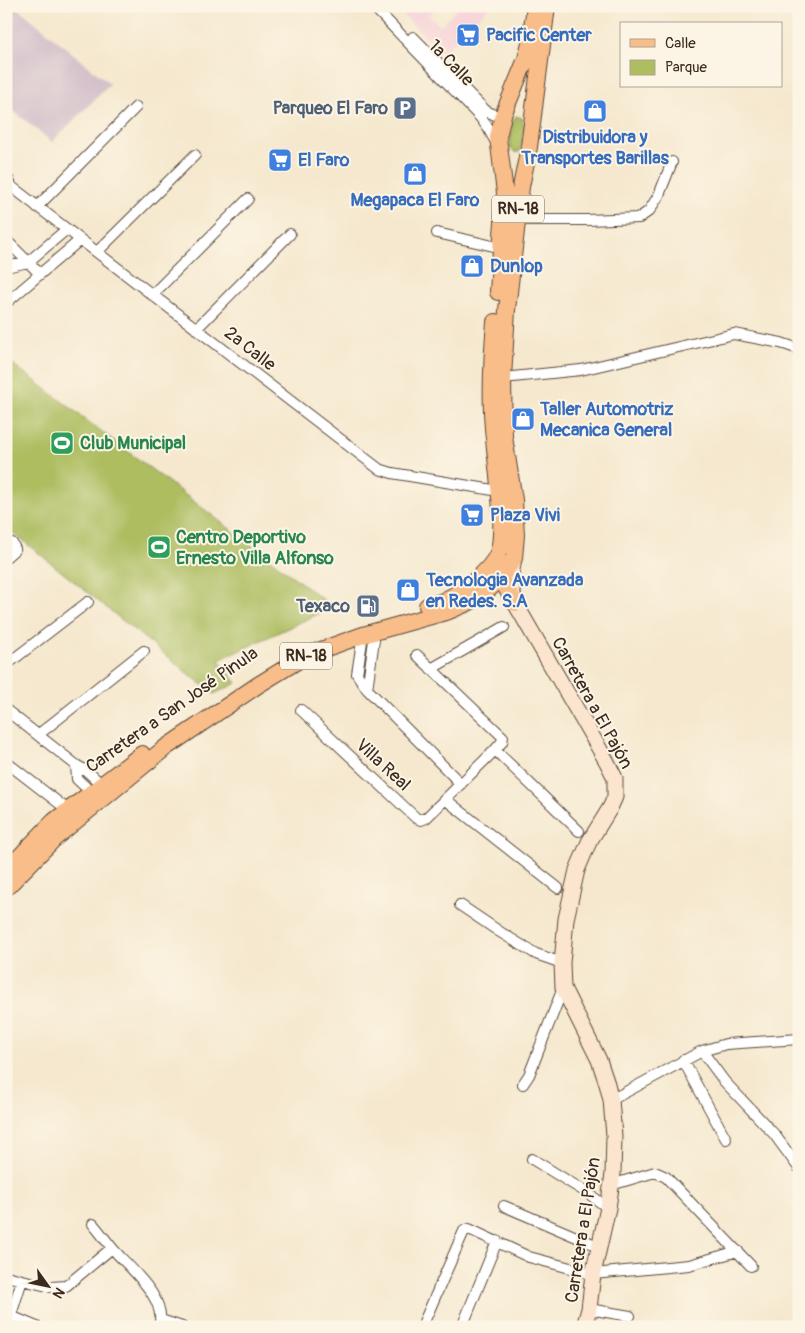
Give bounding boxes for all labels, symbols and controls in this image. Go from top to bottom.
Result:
supermarket icon: Pacific Center [455,22,481,48]
legend [620,22,782,88]
place label: Pacific Center [486,24,592,47]
text: Calle [665,34,696,53]
street label: 1a Calle [423,35,479,91]
text: Parque [665,58,708,77]
parking icon: Parqueo El Faro [392,95,418,121]
place label: Parqueo El Faro [273,97,388,120]
shop icon: Distribuidora y Transportes Barillas [582,98,608,124]
place label: Distribuidora y Transportes Barillas [520,126,670,170]
supermarket icon: El Faro [267,147,293,173]
place label: El Faro [298,149,350,172]
shop icon: Megapaca El Faro [402,161,428,187]
place label: Megapaca El Faro [351,189,480,212]
road number: RN-18 [492,195,544,222]
shop icon: Dunlop [459,253,485,279]
place label: Dunlop [490,255,543,278]
street label: 2a Calle [220,322,281,376]
place label: Taller Automotriz Mecanica General [539,398,674,442]
shop icon: Taller Automotriz Mecanica General [510,406,536,432]
sports icon: Club Municipal [49,430,75,456]
place label: Club Municipal [80,432,186,455]
supermarket icon: Plaza Vivi [459,502,485,528]
place label: Plaza Vivi [490,504,560,527]
place label: Centro Deportivo Ernesto Villa Alfonso [176,526,334,570]
sports icon: Centro Deportivo Ernesto Villa Alfonso [146,534,172,560]
place label: Tecnologia Avanzada en Redes. S.A [425,569,584,613]
shop icon: Tecnologia Avanzada en Redes. S.A [395,577,421,603]
fuel station icon: Texaco [355,593,381,619]
place label: Texaco [295,595,350,618]
street label: Carretera a El Pajón [546,633,638,773]
street label: Carretera a San José Pinula [81,642,263,778]
road number: RN-18 [280,642,332,669]
street label: Villa Real [351,734,415,796]
street label: Carretera a El Pajón [560,1155,606,1305]
north arrow [22,1260,72,1310]
text: N [49,1284,68,1301]

